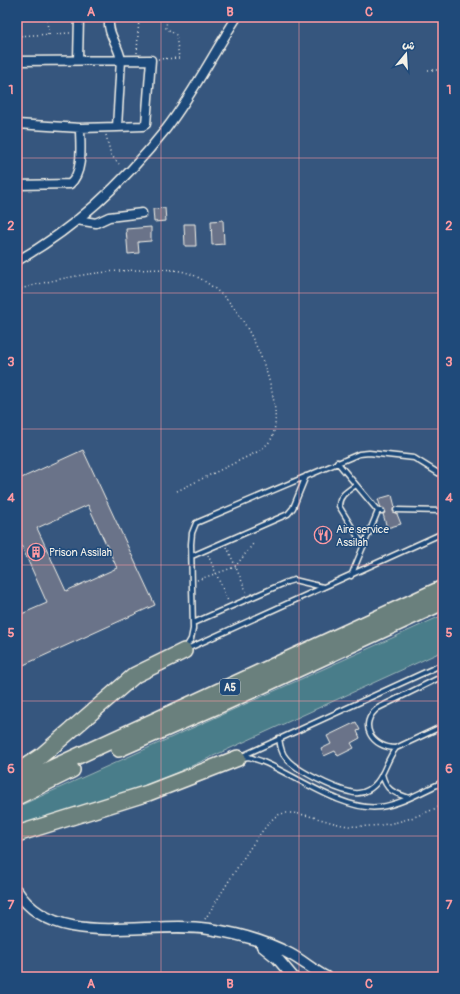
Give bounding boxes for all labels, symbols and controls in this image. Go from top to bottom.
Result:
text: A [87,4,96,20]
text: B [226,4,234,20]
text: C [365,4,373,20]
north arrow [386,34,426,74]
text: ش [401,37,417,53]
text: 1 [8,82,14,98]
text: 1 [446,82,452,98]
text: 2 [7,218,15,234]
text: 2 [445,218,453,234]
text: 3 [7,354,15,370]
text: 3 [445,354,453,370]
text: 4 [7,490,15,506]
text: 4 [445,490,453,506]
place label: Aire service Assilah [336,523,389,549]
restaurant icon: Aire service Assilah [313,525,333,545]
building icon: Prison Assilah [26,542,46,562]
place label: Prison Assilah [49,546,112,559]
text: 5 [7,625,15,641]
text: 5 [445,625,453,641]
road number: A5 [220,679,240,695]
text: 6 [7,761,15,777]
text: 6 [445,761,453,777]
text: 7 [8,897,15,913]
text: 7 [446,897,453,913]
text: A [87,976,96,992]
text: B [226,976,234,992]
text: C [365,976,373,992]

